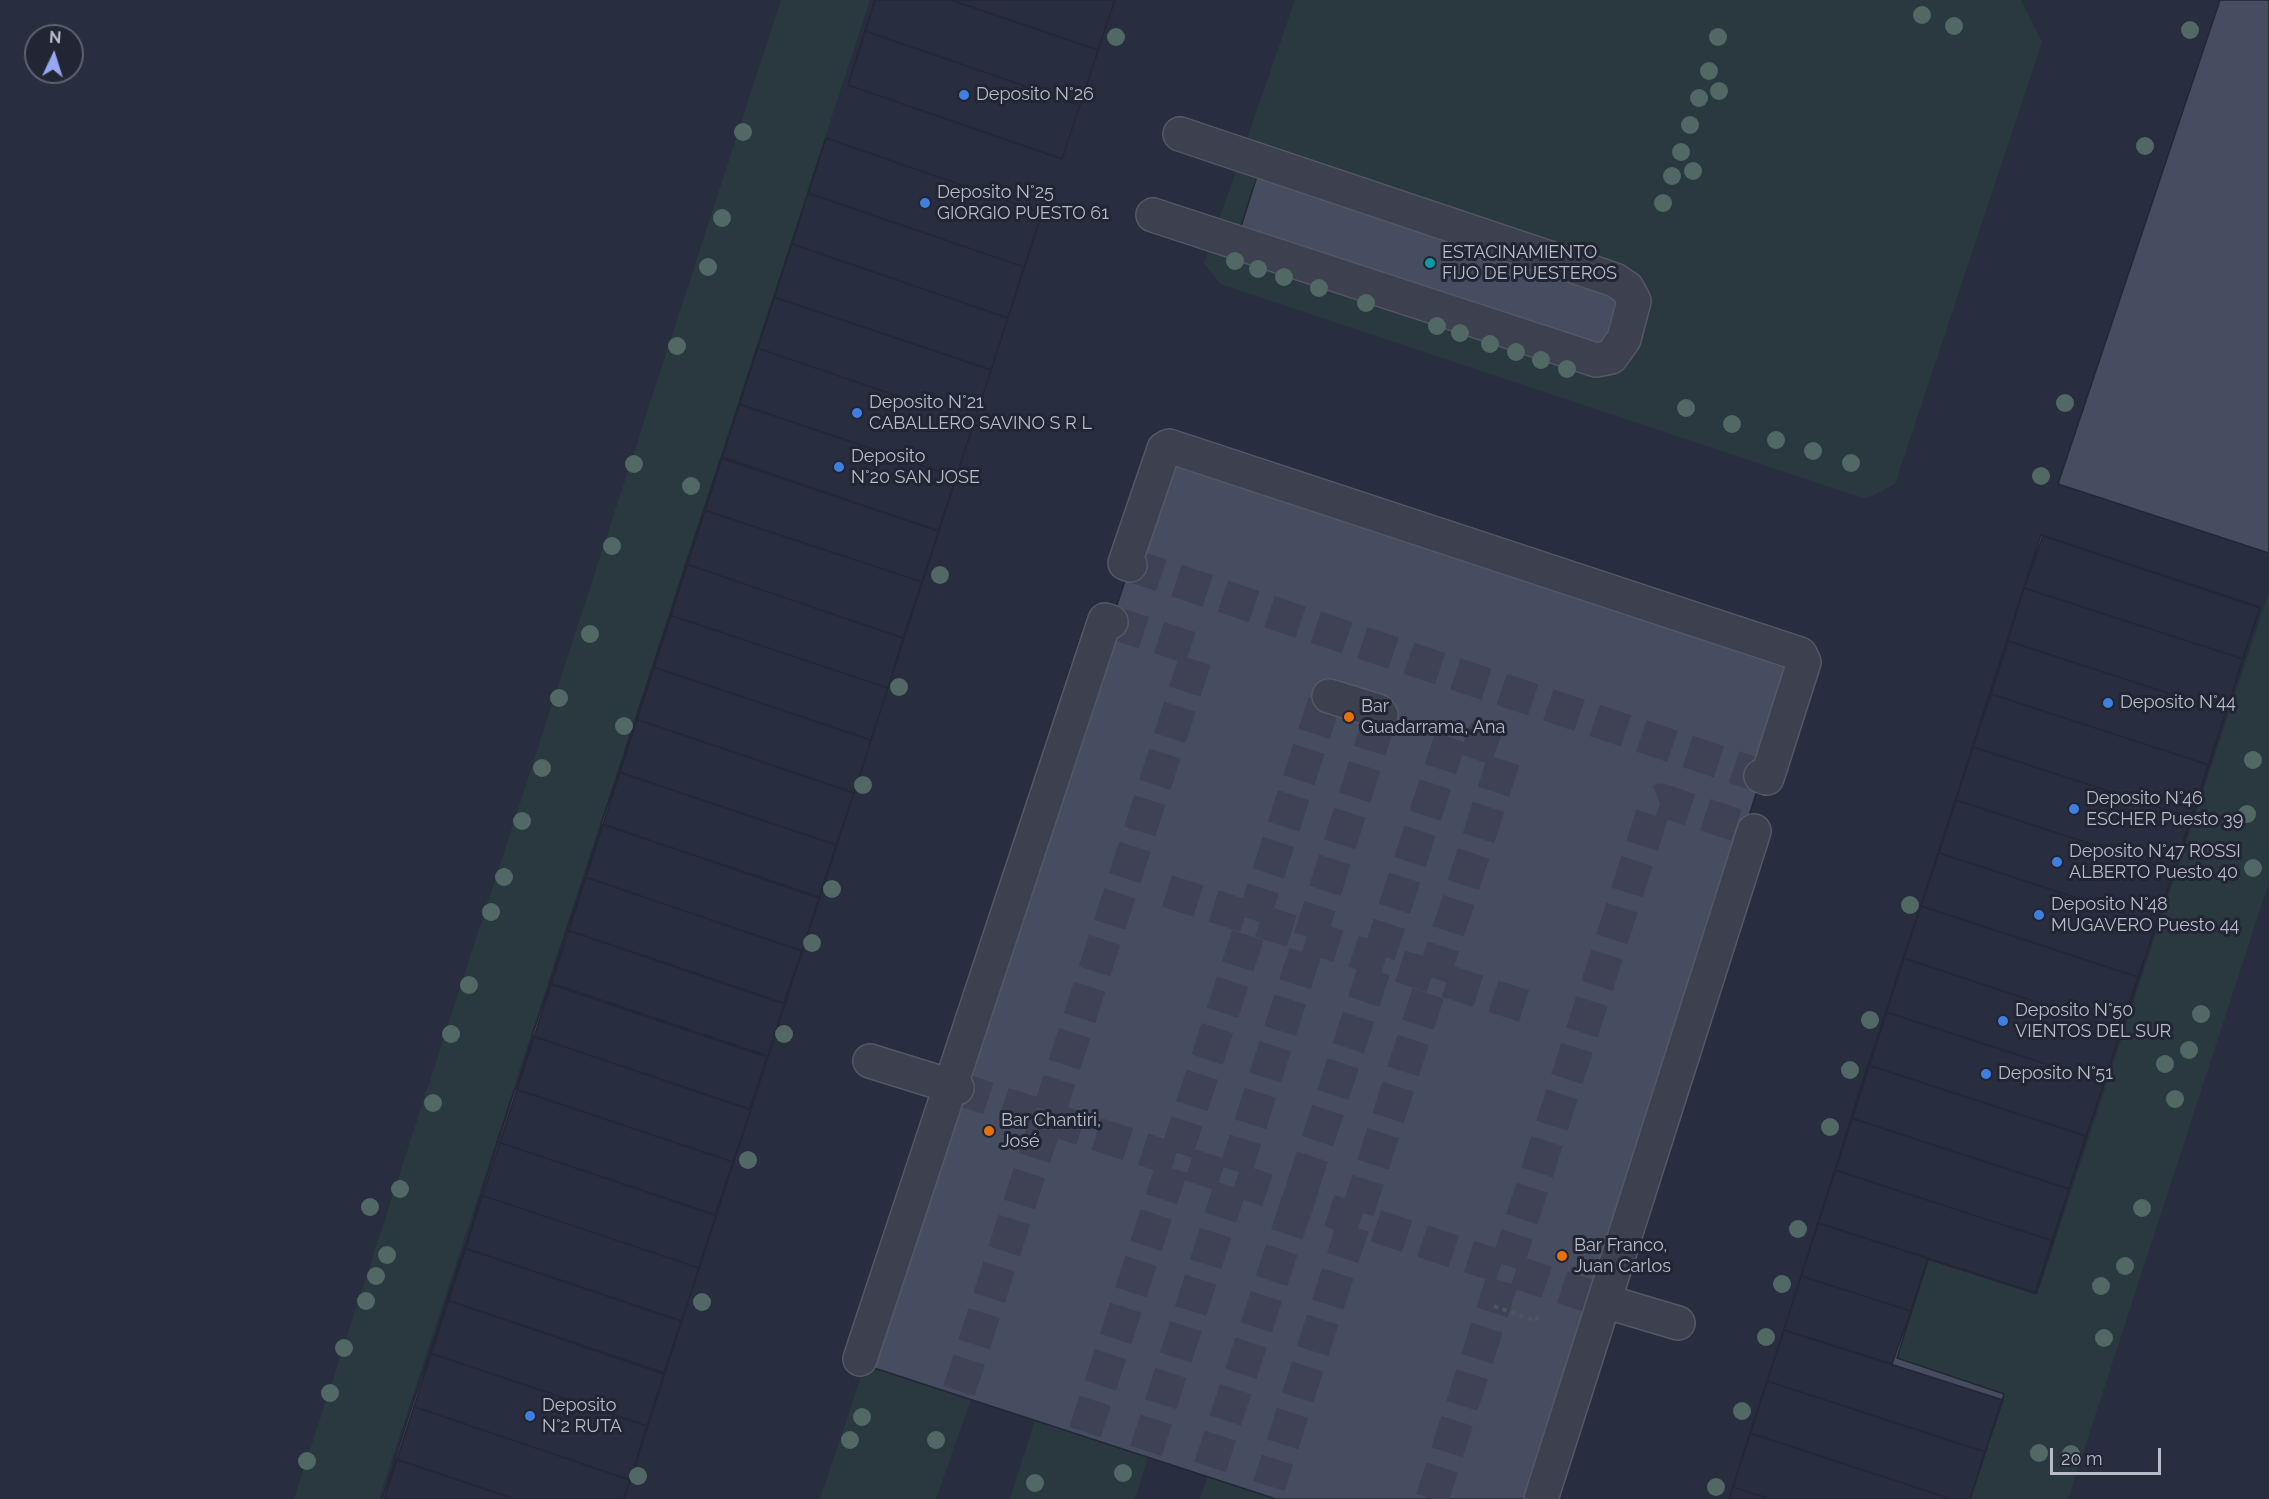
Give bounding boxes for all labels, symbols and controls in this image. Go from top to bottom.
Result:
north arrow [24,24,84,84]
text: N [48,28,62,47]
place label: Deposito N°26 [976,84,1094,106]
marker: Deposito N°26 [957,88,971,102]
place label: Deposito N°25 GIORGIO PUESTO 61 [937,182,1109,224]
marker: Deposito N°25 GIORGIO PUESTO 61 [918,196,932,210]
place label: ESTACINAMIENTO FIJO DE PUESTEROS [1442,242,1617,284]
marker: ESTACINAMIENTO FIJO DE PUESTEROS [1423,256,1437,270]
place label: Deposito N°21 CABALLERO SAVINO S R L [869,392,1092,434]
marker: Deposito N°21 CABALLERO SAVINO S R L [850,406,864,420]
place label: Deposito N°20 SAN JOSE [851,446,980,488]
marker: Deposito N°20 SAN JOSE [832,460,846,474]
place label: Deposito N°44 [2120,692,2236,714]
place label: Bar Guadarrama, Ana [1361,696,1505,738]
marker: Deposito N°44 [2101,696,2115,710]
marker: Bar Guadarrama, Ana [1342,710,1356,724]
place label: Deposito N°46 ESCHER Puesto 39 [2086,788,2243,830]
marker: Deposito N°46 ESCHER Puesto 39 [2067,802,2081,816]
place label: Deposito N°47 ROSSI ALBERTO Puesto 40 [2069,841,2241,884]
marker: Deposito N°47 ROSSI ALBERTO Puesto 40 [2050,855,2064,869]
place label: Deposito N°48 MUGAVERO Puesto 44 [2051,894,2239,936]
marker: Deposito N°48 MUGAVERO Puesto 44 [2032,908,2046,922]
place label: Deposito N°50 VIENTOS DEL SUR [2015,1000,2171,1042]
marker: Deposito N°50 VIENTOS DEL SUR [1996,1014,2010,1028]
place label: Deposito N°51 [1998,1063,2113,1085]
marker: Deposito N°51 [1979,1067,1993,1081]
place label: Bar Chantiri, José [1001,1110,1101,1152]
marker: Bar Chantiri, José [982,1124,996,1138]
place label: Bar Franco, Juan Carlos [1574,1235,1671,1278]
marker: Bar Franco, Juan Carlos [1555,1249,1569,1263]
place label: Deposito N°2 RUTA [542,1395,622,1438]
marker: Deposito N°2 RUTA [523,1409,537,1423]
scale bar [2053,1436,2164,1474]
text: 20 m [2061,1448,2103,1469]

